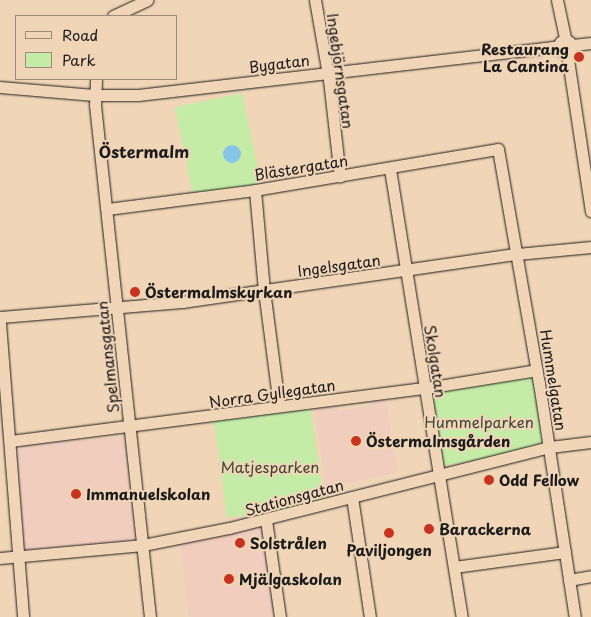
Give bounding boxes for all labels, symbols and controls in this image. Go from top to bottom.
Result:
street label: Ingebjörnsgatan [324,12,358,130]
legend [15,15,178,80]
text: Road [62,23,98,46]
place label: Restaurang La Cantina [481,39,569,74]
text: Park [62,48,96,71]
street label: Bygatan [248,50,310,76]
marker: Restaurang La Cantina [573,51,585,63]
district label: Östermalm [99,141,189,161]
street label: Blästergatan [253,151,349,183]
street label: Ingelsgatan [296,250,382,280]
place label: Östermalmskyrkan [145,283,292,301]
marker: Östermalmskyrkan [129,286,141,298]
street label: Spelmansgatan [92,300,122,414]
street label: Skolgatan [421,323,451,399]
street label: Hummelgatan [537,328,571,432]
street label: Norra Gyllegatan [208,375,336,411]
park label: Hummelparken [424,413,534,431]
place label: Östermalmsgården [366,432,510,450]
marker: Östermalmsgården [350,435,362,447]
park label: Matjesparken [221,458,319,476]
place label: Odd Fellow [499,471,582,489]
marker: Odd Fellow [483,474,495,486]
street label: Stationsgatan [243,475,345,519]
place label: Immanuelskolan [86,485,210,503]
marker: Immanuelskolan [70,488,82,500]
place label: Barackerna [439,520,531,538]
marker: Barackerna [423,523,435,535]
marker: Paviljongen [383,527,395,539]
place label: Solstrålen [250,534,327,552]
marker: Solstrålen [234,537,246,549]
place label: Paviljongen [346,541,432,559]
place label: Mjälgaskolan [239,570,342,588]
marker: Mjälgaskolan [223,573,235,585]

